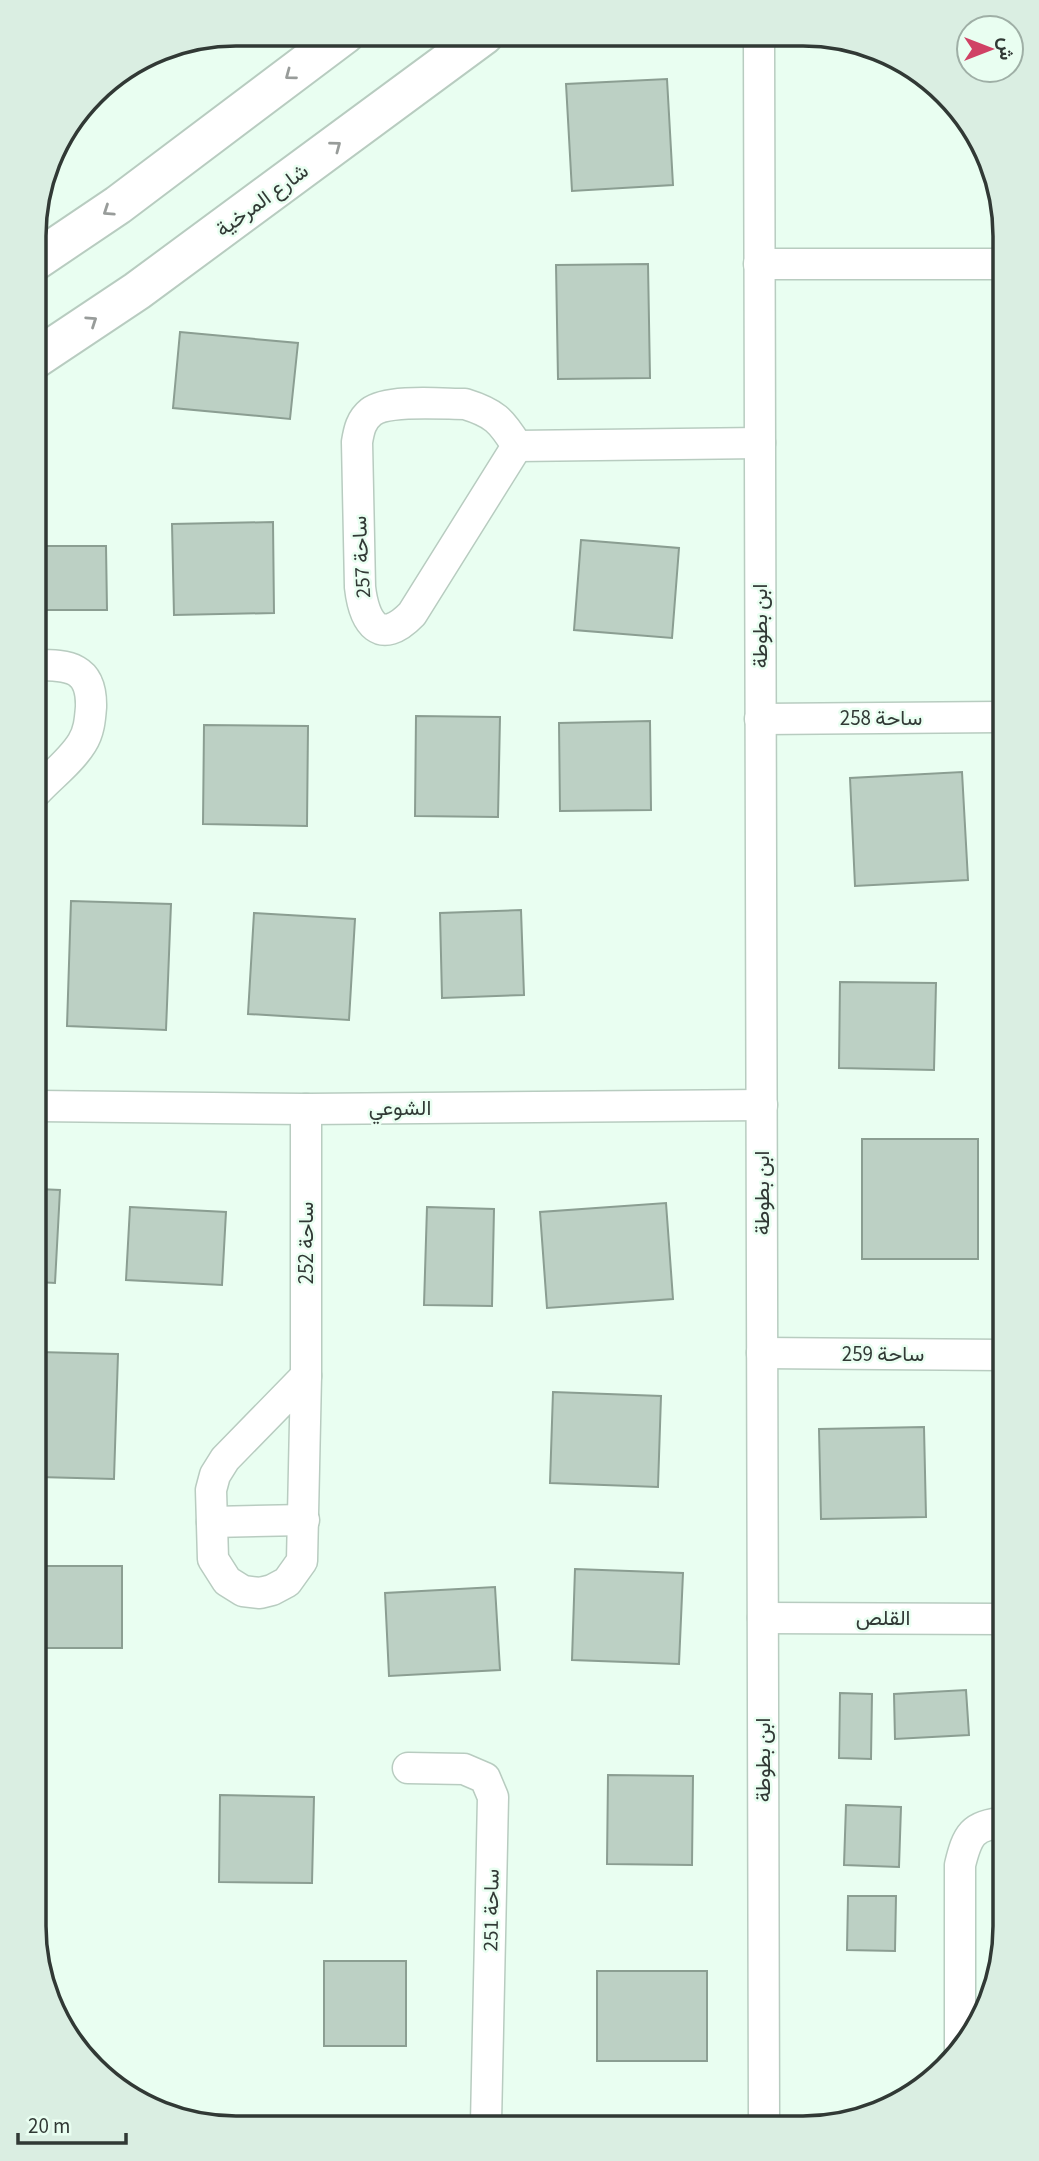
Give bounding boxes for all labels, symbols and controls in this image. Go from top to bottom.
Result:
north arrow [955,14,1025,84]
text: ش [992,38,1019,61]
one-way arrow [286,67,298,79]
one-way arrow [329,141,341,154]
street label: شارع المرخية [209,156,315,244]
one-way arrow [103,203,116,215]
one-way arrow [84,317,97,329]
street label: ساحة 257 [344,515,378,599]
street label: ابن بطوطة [745,584,775,668]
street label: ساحة 258 [840,703,922,733]
street label: الشوعي [369,1093,431,1125]
street label: ابن بطوطة [747,1151,777,1235]
street label: ساحة 252 [291,1202,321,1284]
street label: ساحة 259 [842,1339,924,1369]
street label: القلص [856,1603,910,1633]
street label: ابن بطوطة [748,1718,778,1802]
street label: ساحة 251 [475,1868,507,1952]
scale bar [18,2102,126,2146]
text: 20 m [28,2111,70,2141]

